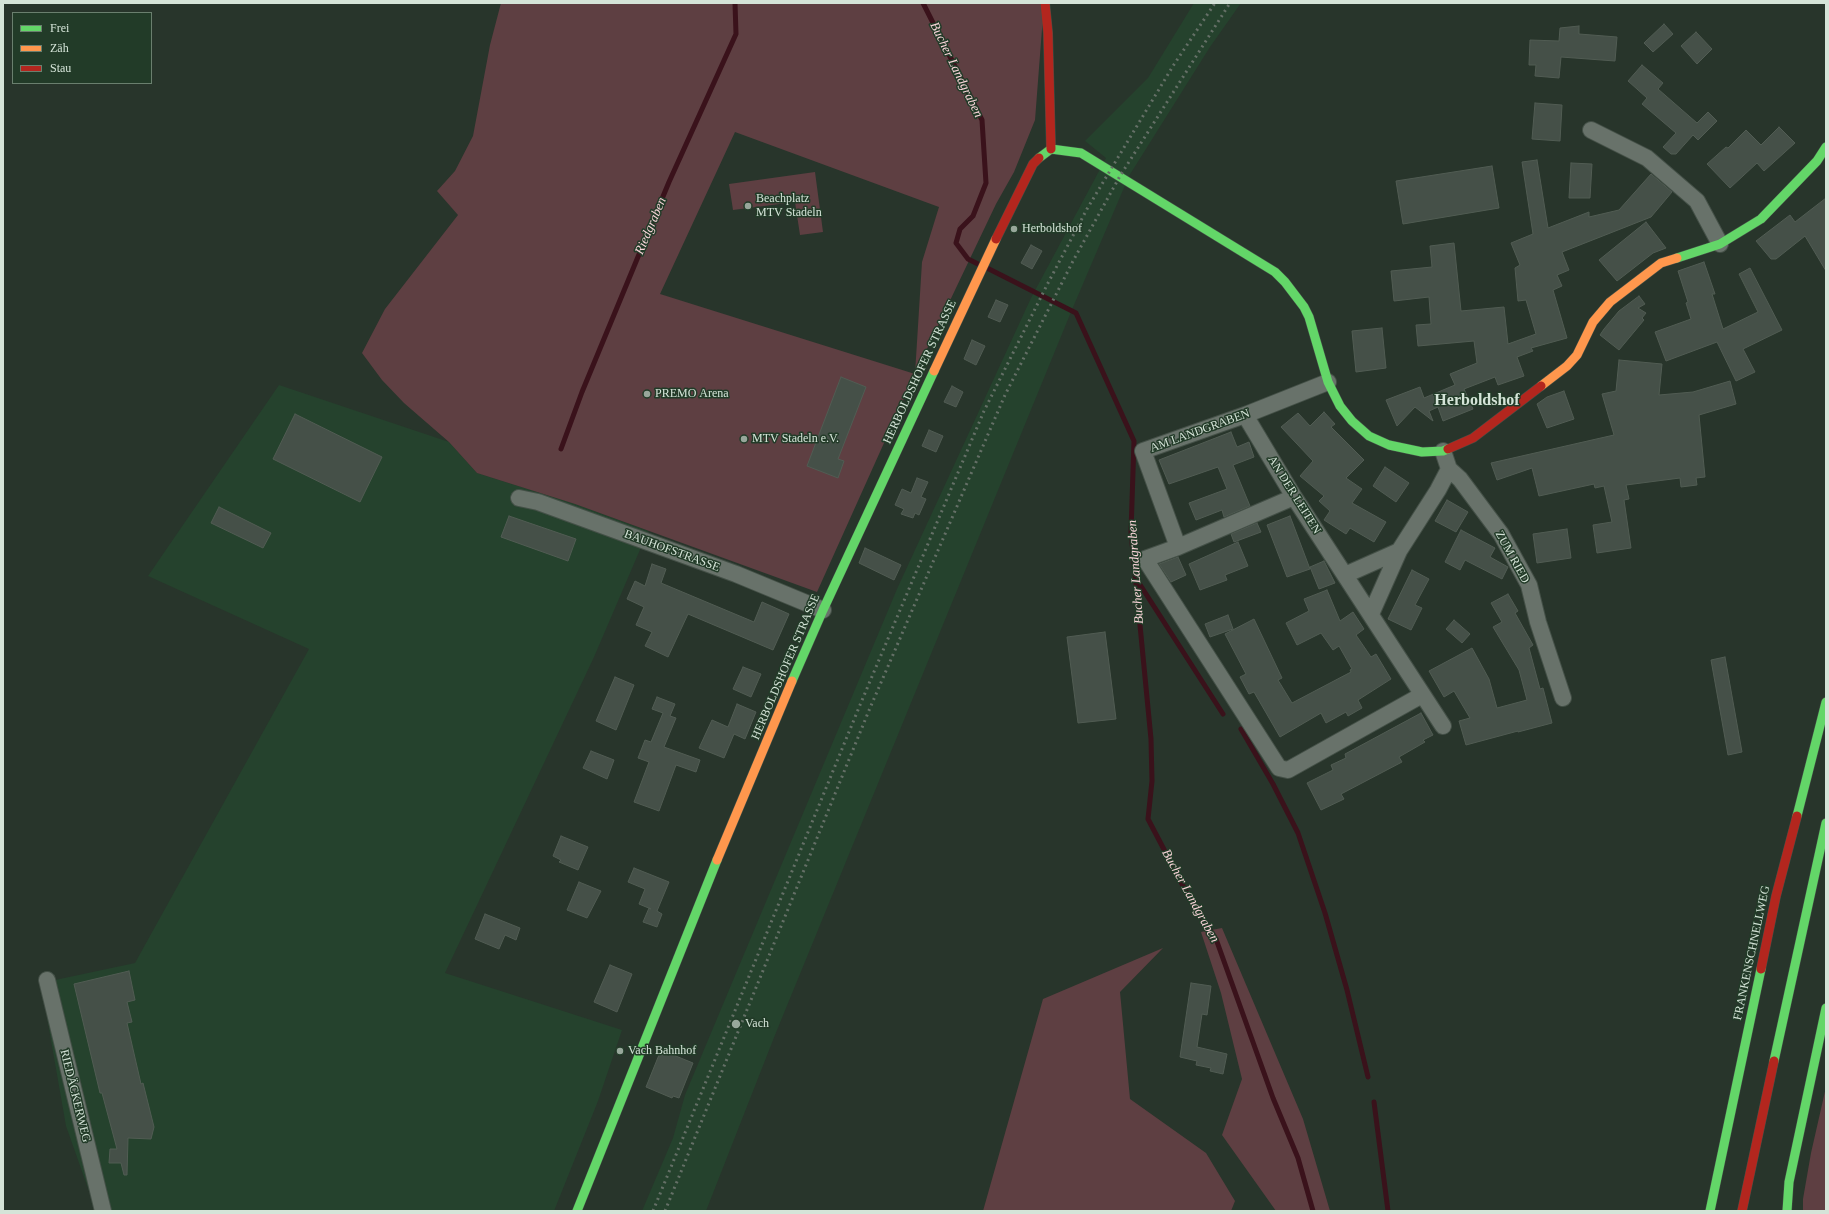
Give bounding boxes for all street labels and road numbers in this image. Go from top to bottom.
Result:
street label: HERBOLDSHOFER STRASSE [880,298,960,446]
street label: AM LANDGRABEN [1148,406,1252,456]
street label: AN DER LEITEN [1264,453,1324,537]
street label: BAUHOFSTRASSE [622,527,722,575]
street label: ZUM RIED [1492,528,1532,586]
street label: HERBOLDSHOFER STRASSE [749,592,823,742]
street label: FRANKENSCHNELLWEG [1731,884,1773,1022]
street label: RIEDÄCKERWEG [56,1048,94,1144]

